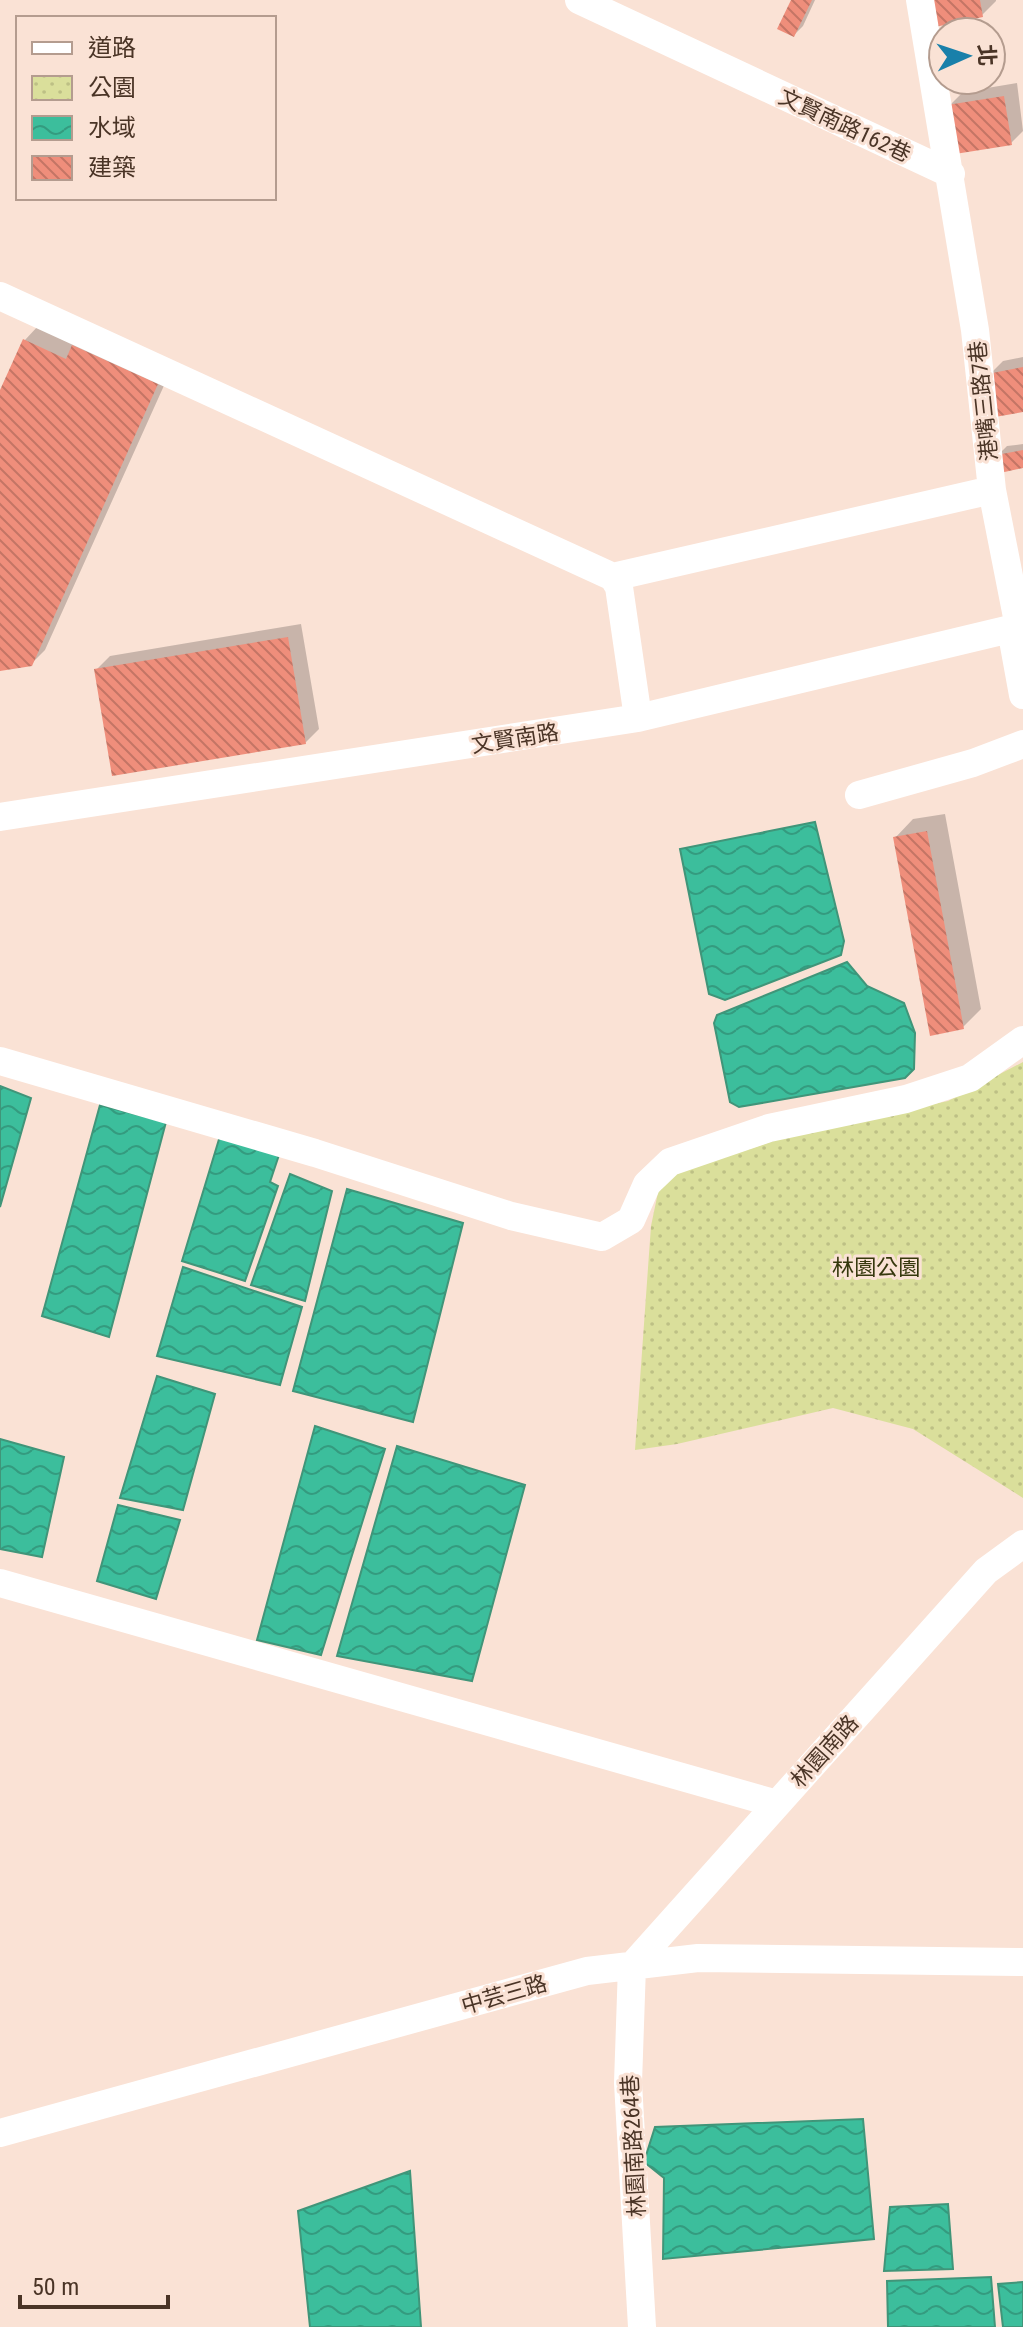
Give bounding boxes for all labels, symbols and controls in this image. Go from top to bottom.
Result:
legend [16,16,276,200]
north arrow [927,16,1007,96]
text: 道路 [88,34,136,62]
text: 北 [973,43,1000,67]
text: 公園 [88,74,136,102]
street label: 文賢南路162巷 [775,84,915,167]
text: 水域 [88,114,136,142]
text: 建築 [88,154,136,182]
street label: 港嘴三路7巷 [965,340,1002,462]
street label: 文賢南路 [470,719,560,758]
park label: 林園公園 [832,1255,920,1280]
street label: 林園南路 [786,1710,863,1792]
street label: 中芸三路 [458,1970,550,2019]
street label: 林園南路264巷 [617,2074,650,2218]
scale bar [20,2259,168,2309]
text: 50 m [32,2273,79,2301]

